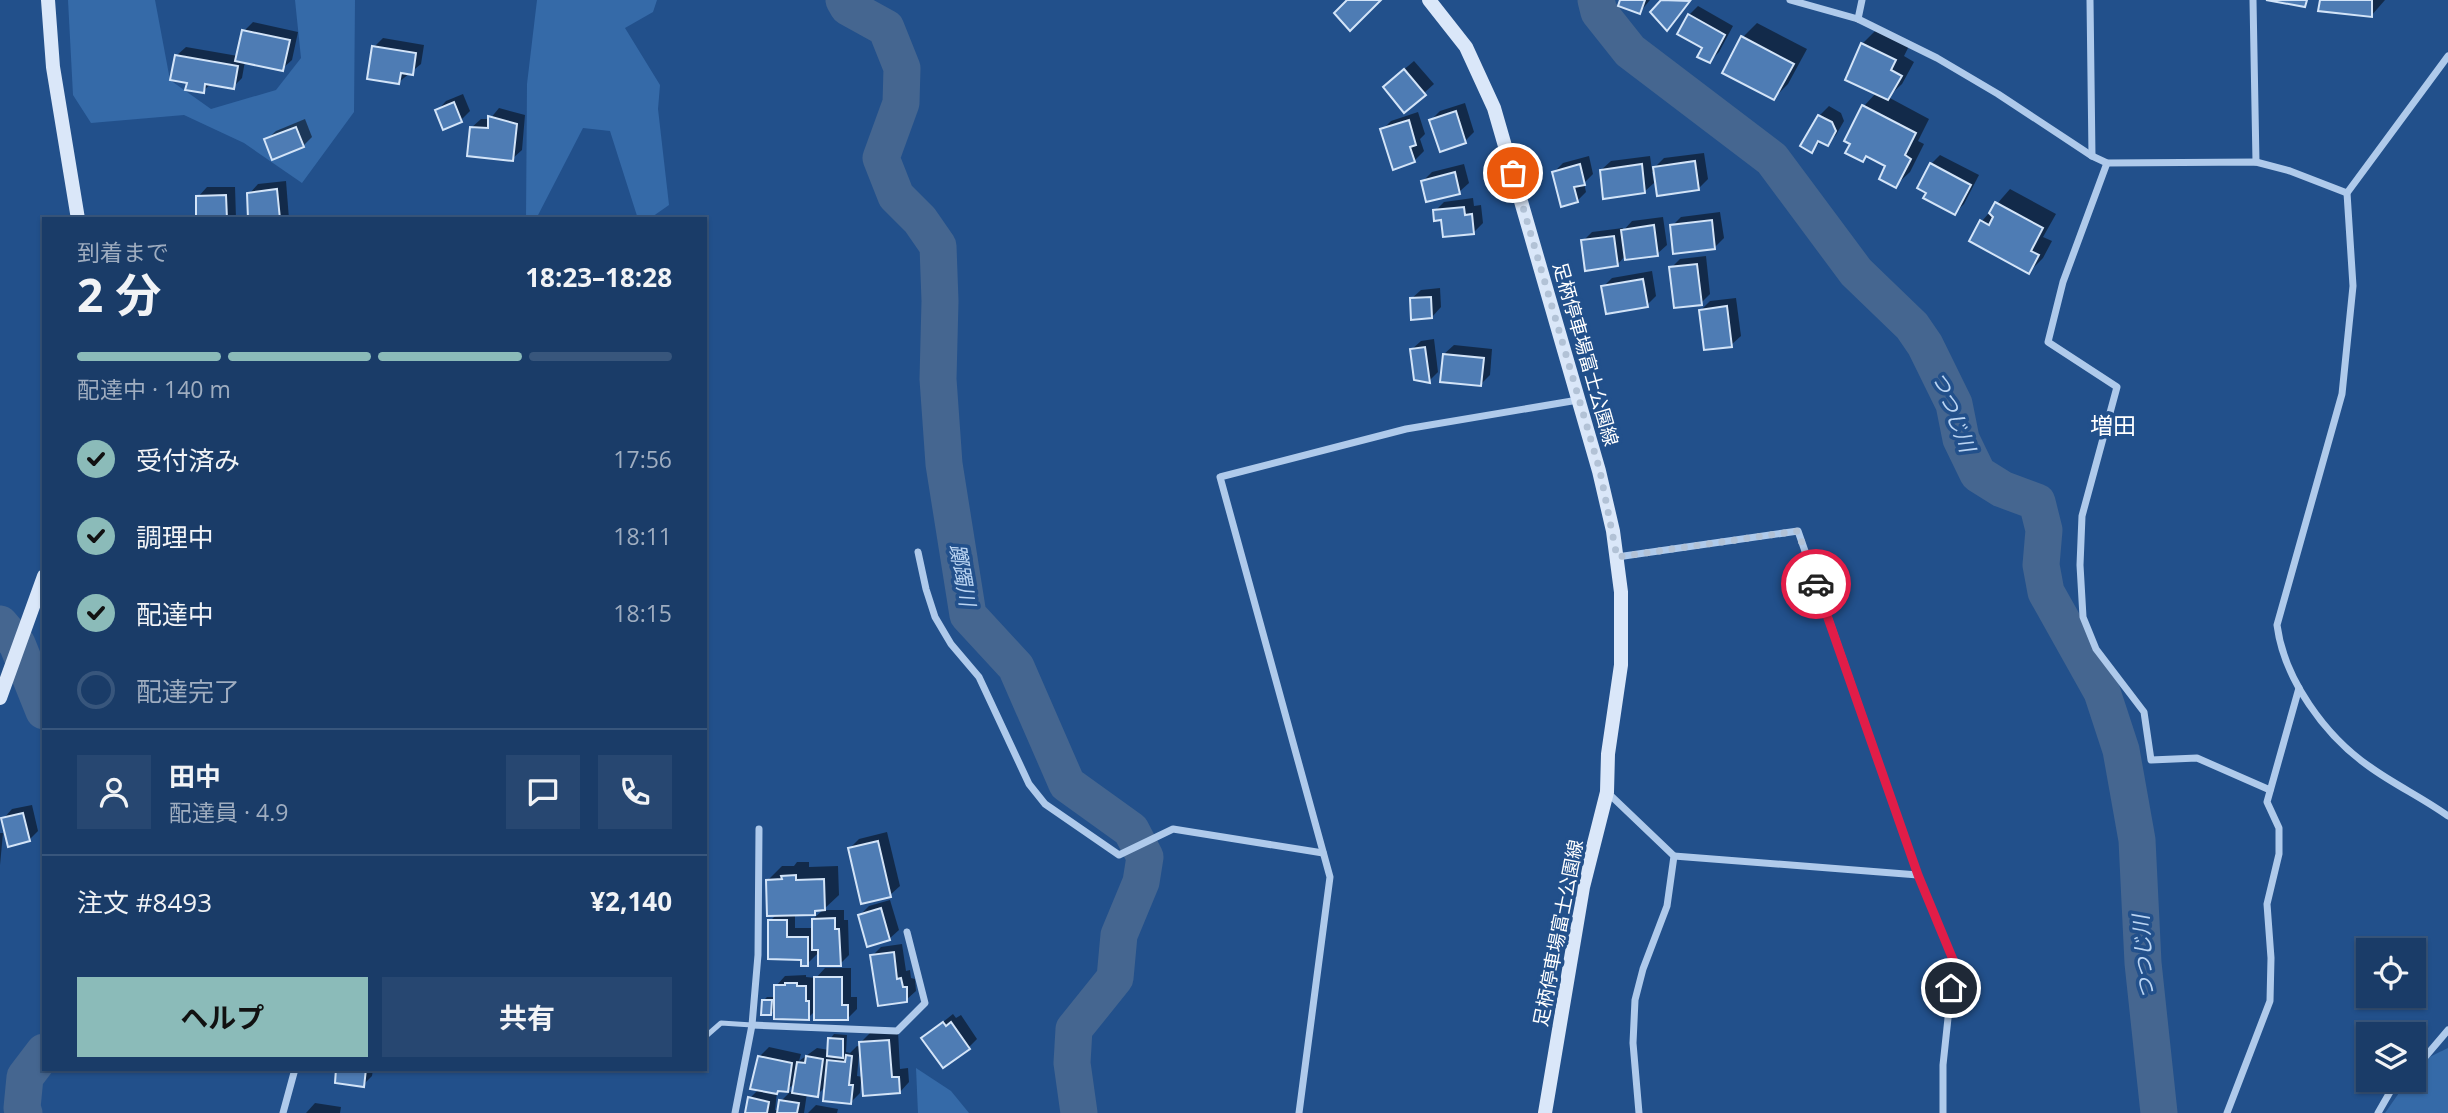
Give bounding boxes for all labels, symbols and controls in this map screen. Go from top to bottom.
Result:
pin [1483,143,1543,203]
icon: bag [1494,154,1532,192]
text: 到着まで [77,236,169,268]
text: 18:23–18:28 [525,259,672,295]
street label: 足柄停車場富士公園線 [1547,259,1625,449]
text: 2 分 [77,263,161,325]
water label: つつじ川 [1926,367,1983,458]
text: 配達中 · 140 m [77,373,231,405]
district label: 増田 [2090,409,2136,441]
icon: check [77,440,115,478]
text: 受付済み [136,442,240,478]
text: 17:56 [613,443,672,475]
icon: check [77,517,115,555]
text: 調理中 [136,519,214,555]
text: 18:11 [613,520,672,552]
water label: 躑躅川 [944,541,983,610]
courier [1781,549,1851,619]
icon: car [1797,565,1835,603]
icon: check [77,594,115,632]
text: 配達中 [136,596,214,632]
text: 18:15 [613,597,672,629]
text: 配達完了 [136,673,240,709]
button: person [77,755,151,829]
button: chat [506,755,580,829]
button: phone [598,755,672,829]
text: 田中 [169,758,221,794]
text: 配達員 · 4.9 [169,796,288,828]
street label: 足柄停車場富士公園線 [1527,837,1589,1029]
text: ¥2,140 [590,883,672,919]
text: 注文 #8493 [77,884,212,920]
water label: つつじ川 [2126,912,2160,1000]
map controls [2356,938,2426,1092]
button: locate [2356,938,2426,1008]
pin [1921,958,1981,1018]
icon: home [1932,969,1970,1007]
button: ヘルプ [77,977,368,1057]
button: 共有 [382,977,672,1057]
button: layers [2356,1022,2426,1092]

